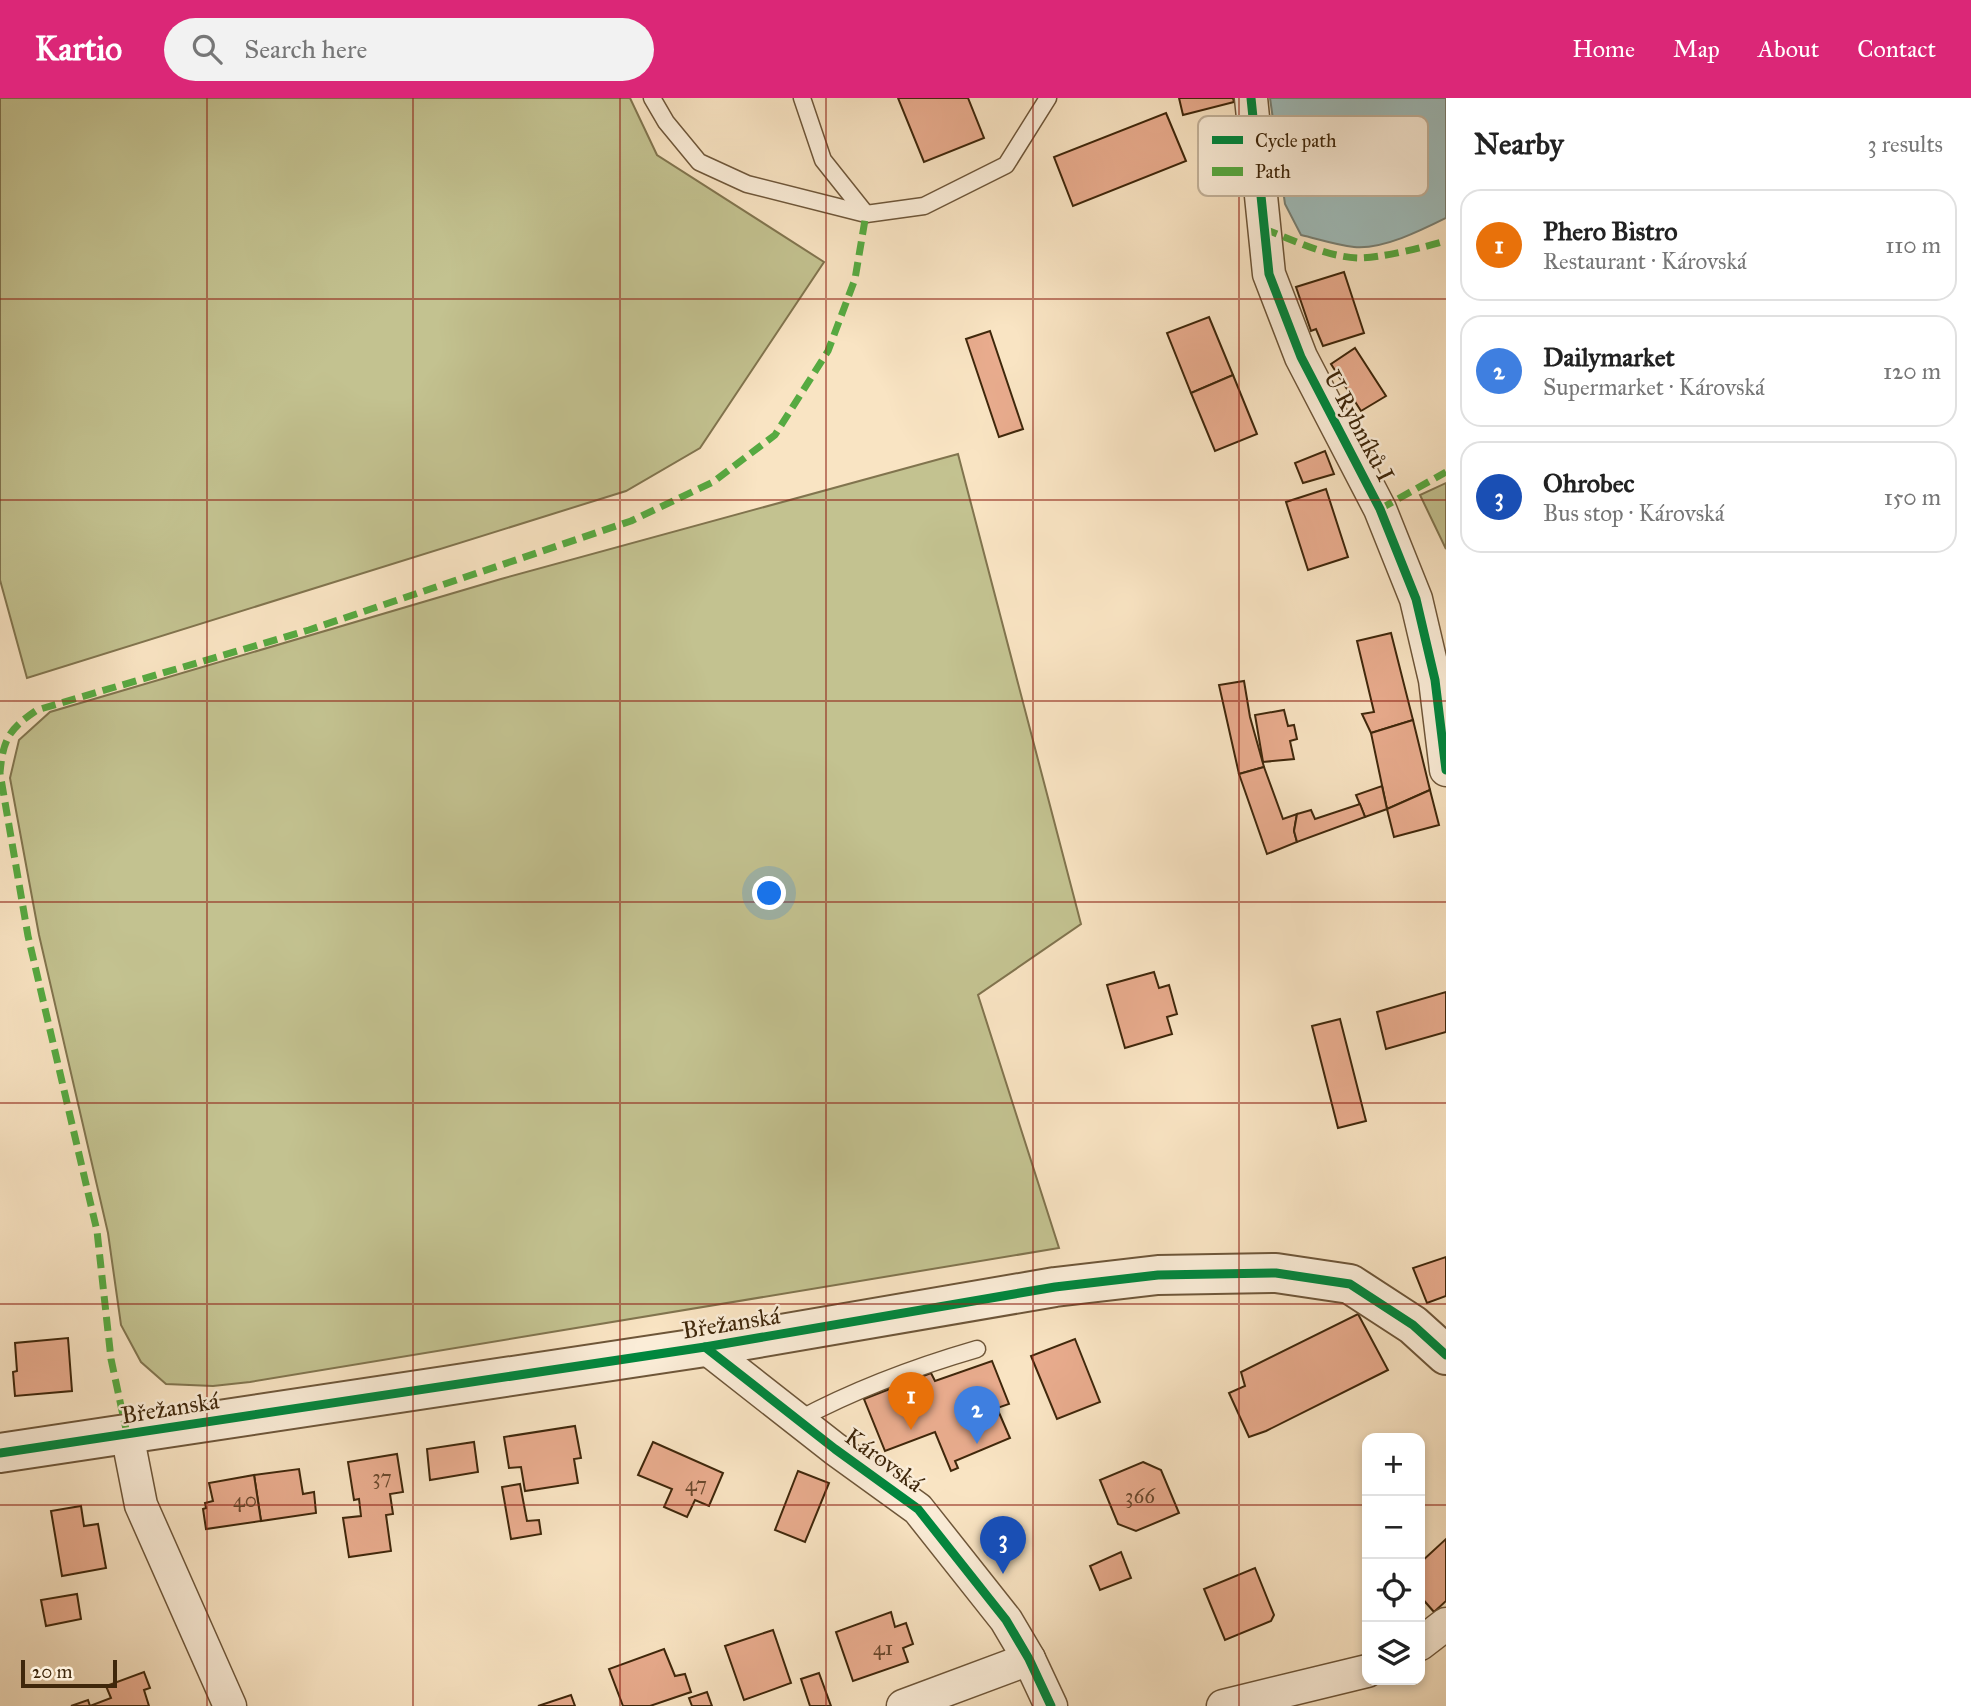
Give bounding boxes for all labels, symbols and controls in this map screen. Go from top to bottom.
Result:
search box [164,18,654,81]
text: Kartio [35,29,122,69]
icon: search [188,30,226,68]
text: Search here [244,33,367,65]
text: Home [1572,34,1635,64]
text: Map [1673,34,1720,64]
text: About [1758,34,1819,64]
text: Contact [1857,34,1936,64]
legend [1198,116,1428,196]
text: Nearby [1474,126,1564,162]
text: Cycle path [1255,129,1337,152]
text: 3 results [1867,130,1943,158]
text: Path [1255,160,1291,183]
text: Phero Bistro [1543,215,1677,247]
text: 1 [1494,231,1504,259]
text: 110 m [1885,231,1941,259]
text: Restaurant · Károvská [1543,247,1747,275]
text: Dailymarket [1543,341,1675,373]
text: 2 [1493,357,1505,385]
text: 120 m [1883,357,1941,385]
street label: U Rybníků I [1317,365,1401,487]
text: Supermarket · Károvská [1543,373,1765,401]
text: Ohrobec [1543,467,1635,499]
text: 3 [1494,483,1504,511]
text: 150 m [1884,483,1941,511]
text: Bus stop · Károvská [1543,499,1725,527]
your location [752,876,786,910]
street label: Břežanská [680,1300,783,1346]
pin: 1 [888,1372,934,1430]
street label: Břežanská [119,1385,222,1431]
pin: 2 [954,1386,1000,1444]
street label: Károvská [839,1422,930,1499]
map controls [1362,1433,1425,1685]
button: + [1362,1433,1425,1496]
house number: 37 [372,1464,392,1490]
house number: 47 [685,1471,707,1497]
house number: 366 [1125,1483,1156,1509]
house number: 40 [233,1487,257,1513]
button: − [1362,1496,1425,1559]
pin: 3 [980,1516,1026,1574]
button: locate [1362,1559,1425,1622]
button: layers [1362,1622,1425,1685]
house number: 41 [873,1635,893,1661]
scale bar [21,1657,117,1689]
text: 20 m [32,1660,73,1683]

